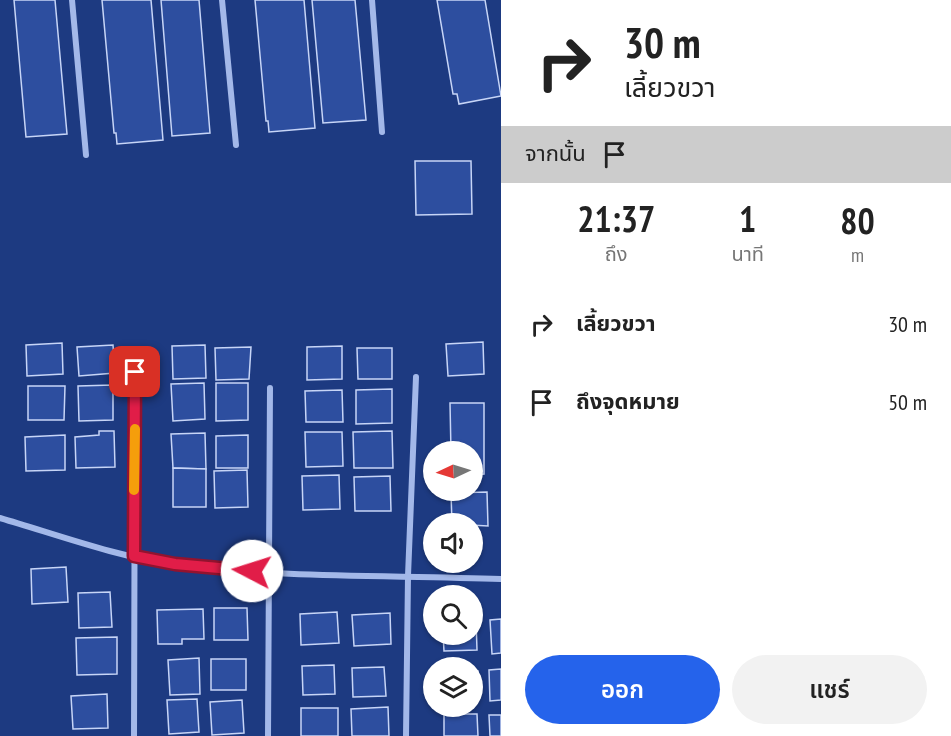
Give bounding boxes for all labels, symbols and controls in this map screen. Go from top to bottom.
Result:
text: 30 m [624,15,701,70]
icon: right [525,24,603,102]
text: เลี้ยวขวา [624,70,715,104]
icon: arrive [598,138,631,171]
text: จากนั้น [525,139,586,167]
text: 21:37 [577,195,655,242]
text: 1 [739,195,756,242]
text: 80 [840,197,875,244]
text: ถึง [605,241,628,267]
text: นาที [731,241,764,267]
text: m [851,242,864,268]
icon: right [525,308,558,341]
text: เลี้ยวขวา [576,309,656,337]
text: 30 m [888,310,927,338]
pin [109,346,160,397]
icon: arrive [118,355,151,388]
icon: arrive [525,386,558,419]
text: ถึงจุดหมาย [576,387,680,415]
text: 50 m [888,388,927,416]
north arrow [423,441,483,501]
map controls [423,441,483,717]
button: sound [423,513,483,573]
position arrow [220,539,284,603]
button: search [423,585,483,645]
button: ออก [525,655,720,724]
button: แชร์ [732,655,927,724]
button: layers [423,657,483,717]

